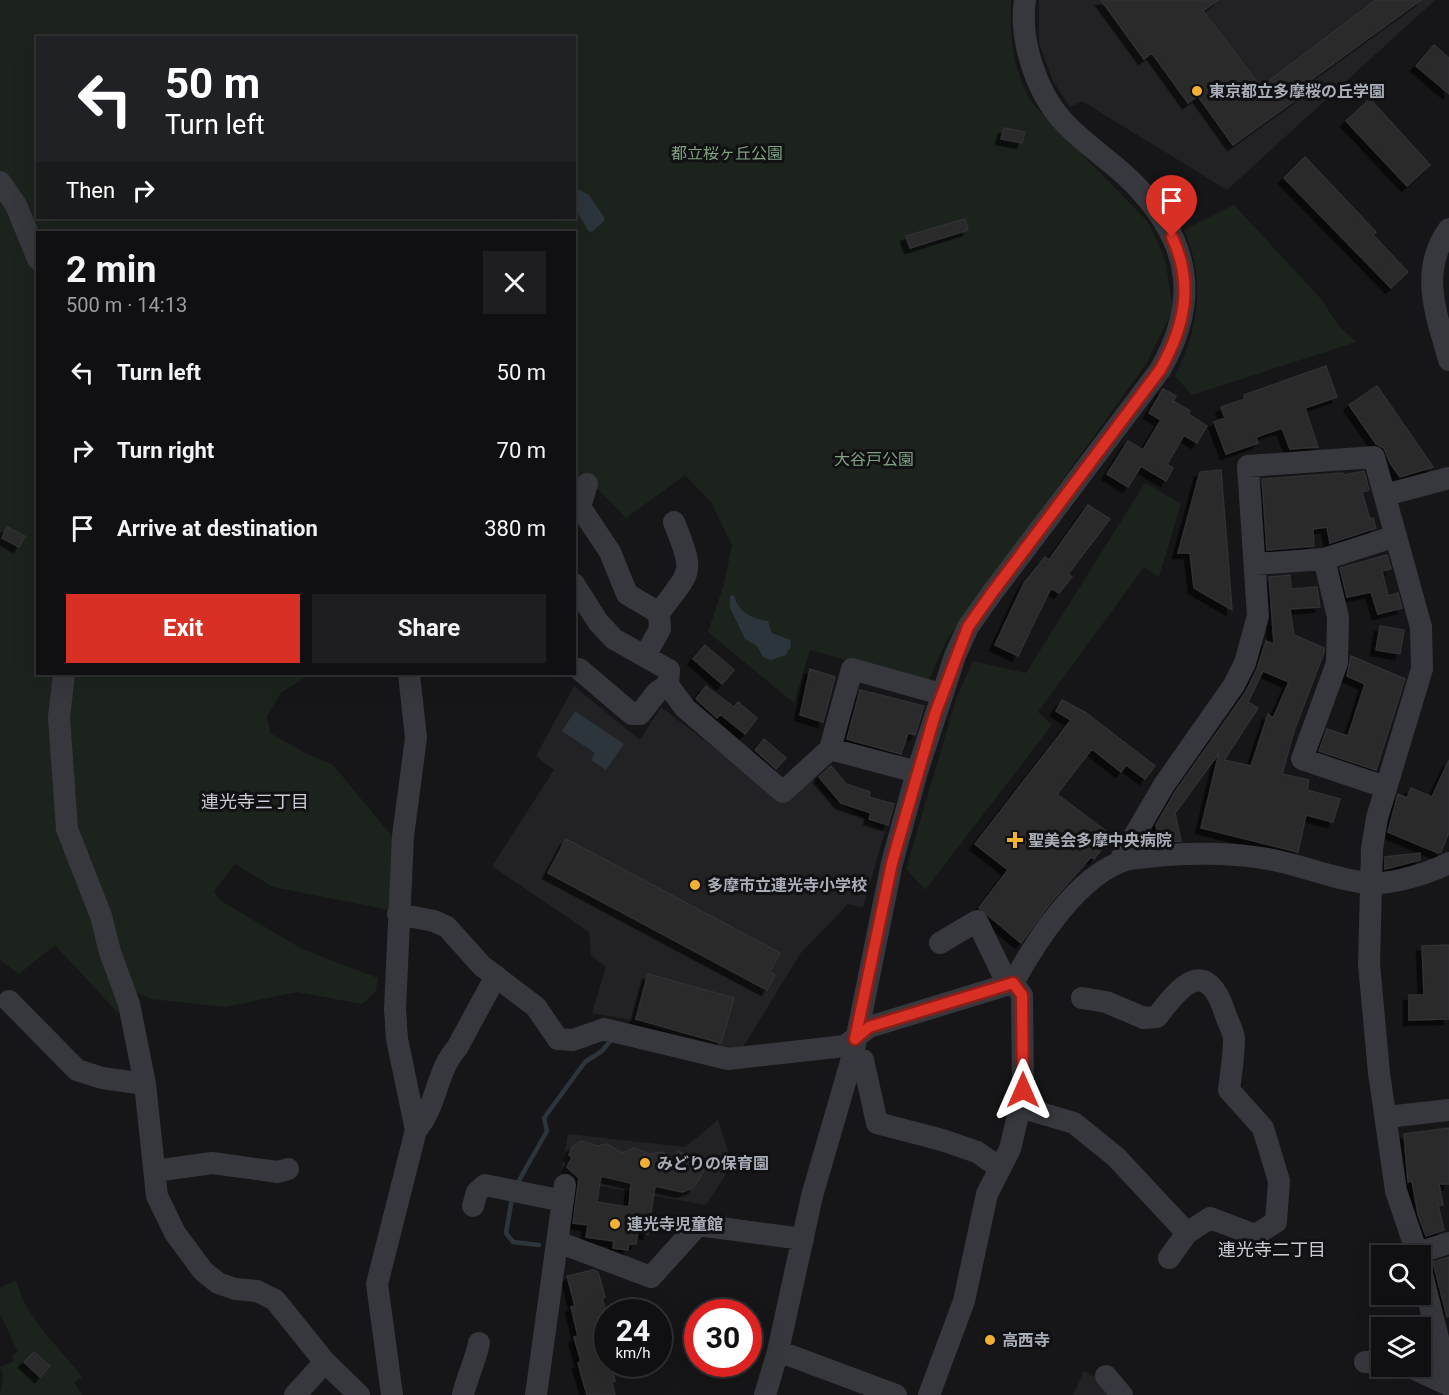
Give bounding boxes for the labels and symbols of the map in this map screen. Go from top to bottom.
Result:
place label: 東京都立多摩桜の丘学園 [1209,82,1385,101]
marker: 東京都立多摩桜の丘学園 [1190,84,1204,98]
park label: 都立桜ヶ丘公園 [671,144,783,163]
pin [1146,175,1197,237]
park label: 大谷戸公園 [834,450,914,469]
district label: 連光寺三丁目 [201,791,309,812]
marker: 聖美会多摩中央病院 [1006,831,1024,849]
place label: 聖美会多摩中央病院 [1028,831,1172,850]
place label: 多摩市立連光寺小学校 [707,876,867,895]
marker: 多摩市立連光寺小学校 [688,878,702,892]
position arrow [991,1058,1055,1122]
place label: みどりの保育園 [657,1154,769,1173]
marker: みどりの保育園 [638,1156,652,1170]
place label: 連光寺児童館 [627,1215,723,1234]
marker: 連光寺児童館 [608,1217,622,1231]
district label: 連光寺二丁目 [1218,1239,1326,1260]
speed limit sign: 30 [684,1299,762,1377]
place label: 高西寺 [1002,1331,1050,1350]
marker: 高西寺 [983,1333,997,1347]

